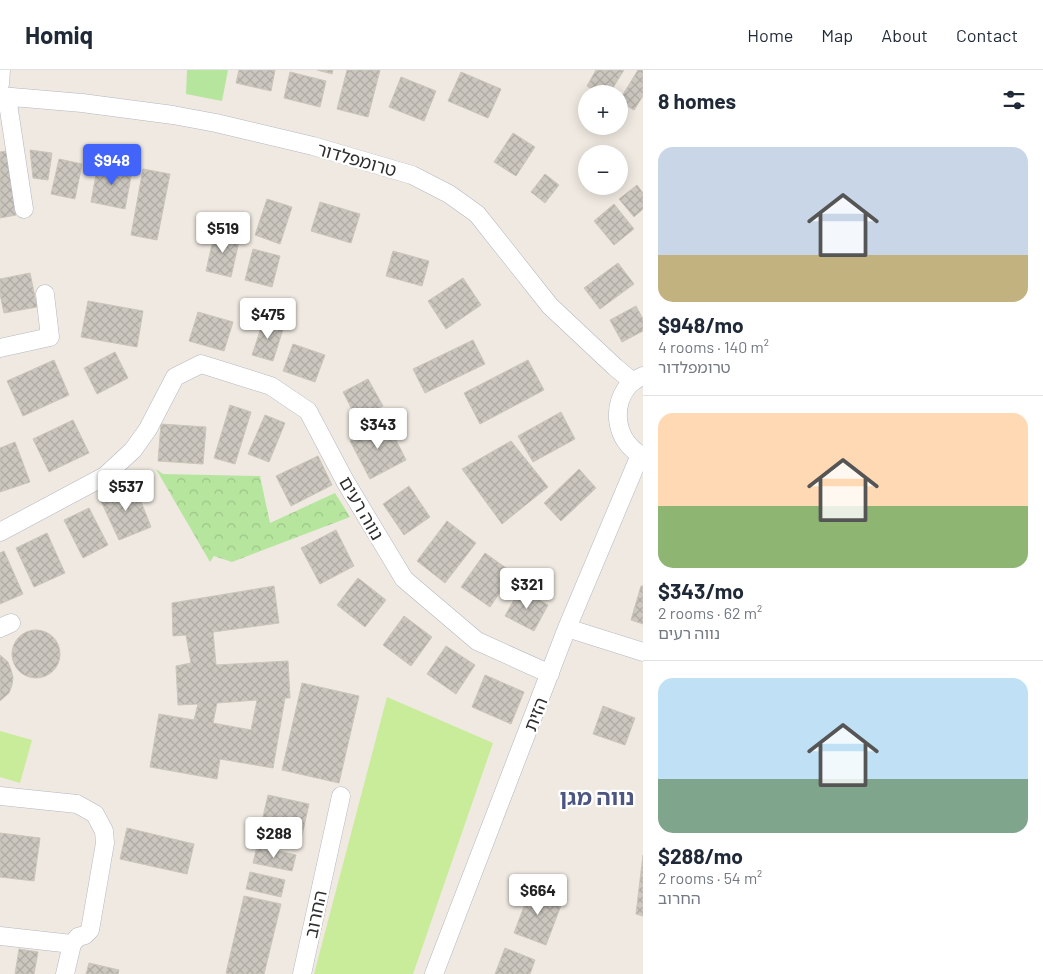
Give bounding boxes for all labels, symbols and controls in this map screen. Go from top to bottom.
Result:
text: Homiq [25,20,93,49]
text: Home [747,24,793,46]
text: Map [821,24,853,46]
text: About [881,24,928,46]
text: Contact [956,24,1018,46]
map controls [578,85,628,195]
button: + [578,85,628,135]
icon: filters [1000,86,1028,114]
text: 8 homes [658,88,736,113]
street label: טרומפלדור [315,137,399,181]
pin: $948 [82,144,142,186]
button: − [578,145,628,195]
text: $948 [94,150,130,169]
icon: home [798,180,888,270]
pin: $519 [193,212,253,254]
text: $519 [207,218,239,237]
pin: $475 [238,298,298,340]
text: $475 [251,304,285,323]
text: $948/mo [658,312,744,337]
text: 4 rooms · 140 m² [658,337,769,356]
text: טרומפלדור [658,357,731,376]
pin: $343 [348,408,408,450]
text: $343 [360,414,396,433]
icon: home [798,445,888,535]
pin: $537 [96,470,156,512]
street label: נווה רעים [335,472,389,544]
text: $537 [109,476,143,495]
pin: $321 [497,568,557,610]
text: $321 [511,574,543,593]
text: $343/mo [658,578,744,603]
text: 2 rooms · 62 m² [658,603,762,622]
text: נווה רעים [658,623,720,642]
street label: הזית [519,694,551,734]
icon: home [798,710,888,800]
district label: נווה מגן [560,783,634,809]
pin: $288 [244,816,304,859]
text: $288 [256,823,292,842]
text: $288/mo [658,843,743,868]
text: 2 rooms · 54 m² [658,868,762,887]
pin: $664 [508,874,568,916]
text: $664 [520,880,556,899]
street label: החרוב [299,888,331,940]
text: החרוב [658,888,701,907]

